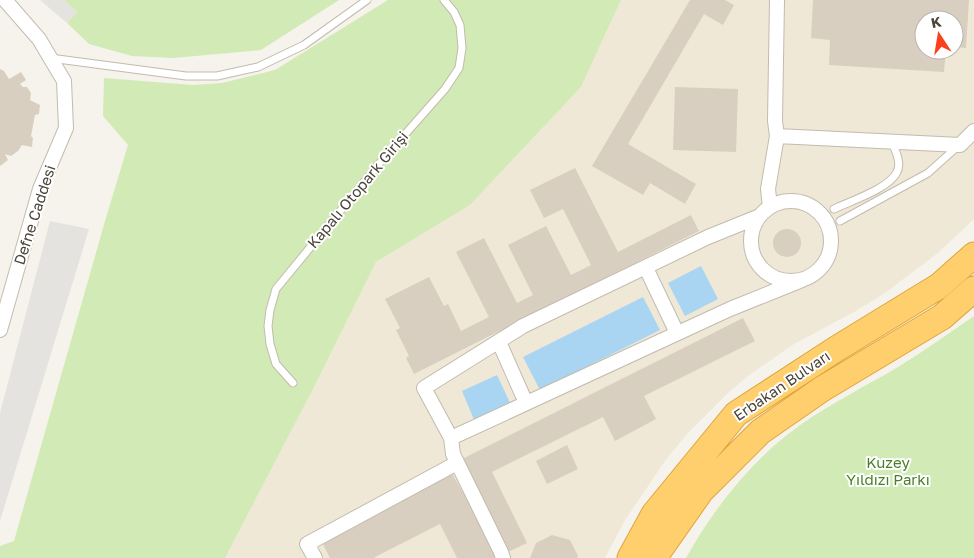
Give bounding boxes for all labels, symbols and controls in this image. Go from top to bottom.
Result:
north arrow [914,10,964,60]
text: K [929,12,943,31]
street label: Kapalı Otopark Girişi [303,127,411,252]
street label: Defne Caddesi [9,162,59,267]
street label: Erbakan Bulvarı [730,346,833,424]
park label: Kuzey Yıldızı Parkı [846,453,930,488]

